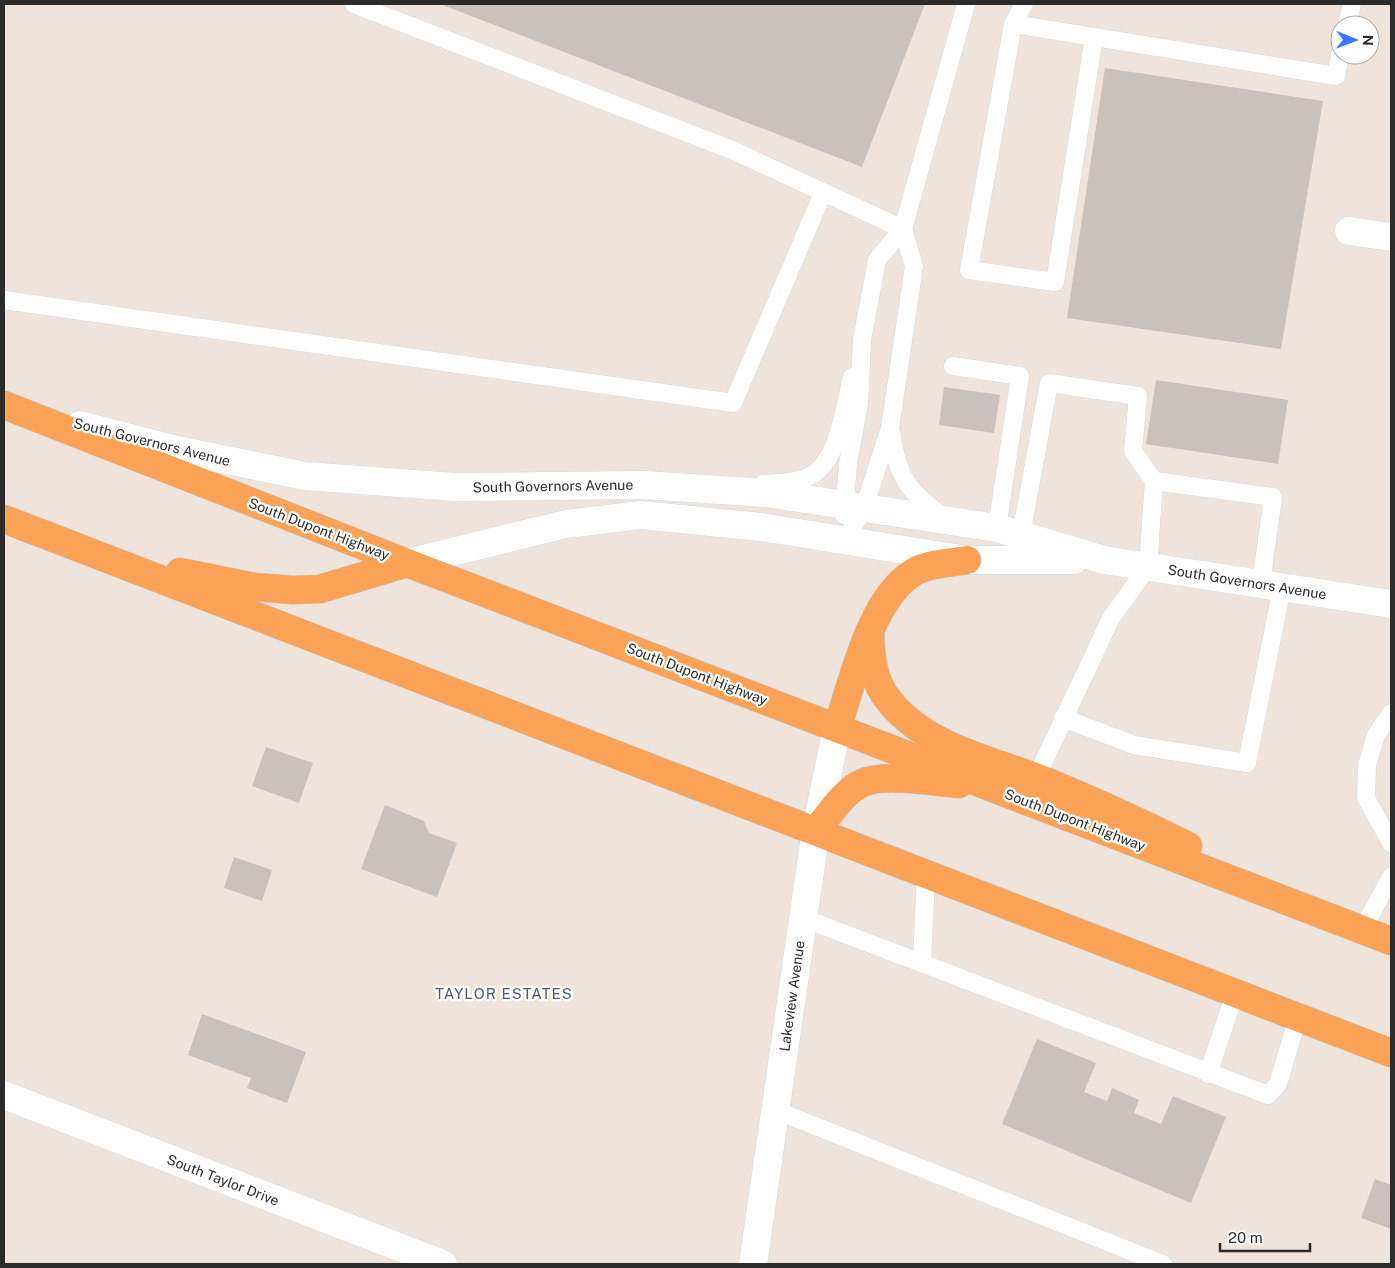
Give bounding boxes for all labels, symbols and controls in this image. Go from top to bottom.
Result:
north arrow [1330,15,1380,65]
text: N [1360,35,1376,46]
street label: South Governors Avenue [72,415,232,469]
street label: South Governors Avenue [473,477,634,495]
street label: South Dupont Highway [246,495,392,563]
street label: South Governors Avenue [1166,562,1328,602]
street label: South Dupont Highway [624,640,770,708]
street label: South Dupont Highway [1002,786,1148,854]
street label: Lakeview Avenue [776,940,808,1052]
district label: TAYLOR ESTATES [435,985,573,1002]
street label: South Taylor Drive [165,1151,281,1209]
scale bar [1220,1220,1310,1252]
text: 20 m [1228,1229,1263,1246]

